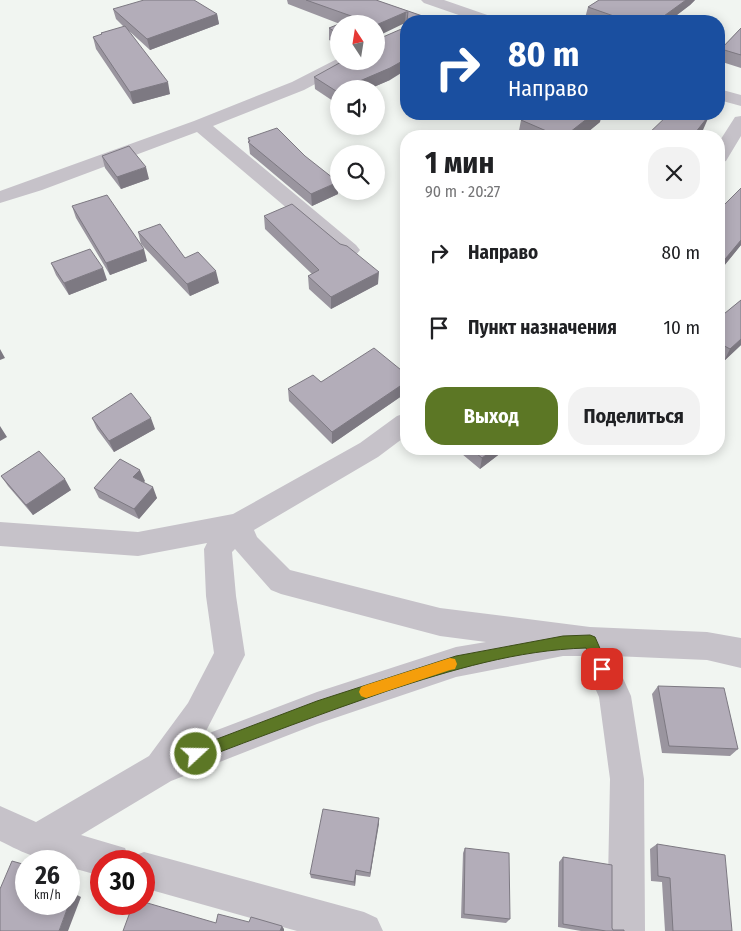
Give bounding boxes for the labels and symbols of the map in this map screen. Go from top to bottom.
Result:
north arrow [330,15,385,70]
pin [581,648,623,690]
position arrow [169,727,221,779]
speed limit sign: 30 [90,850,155,915]

